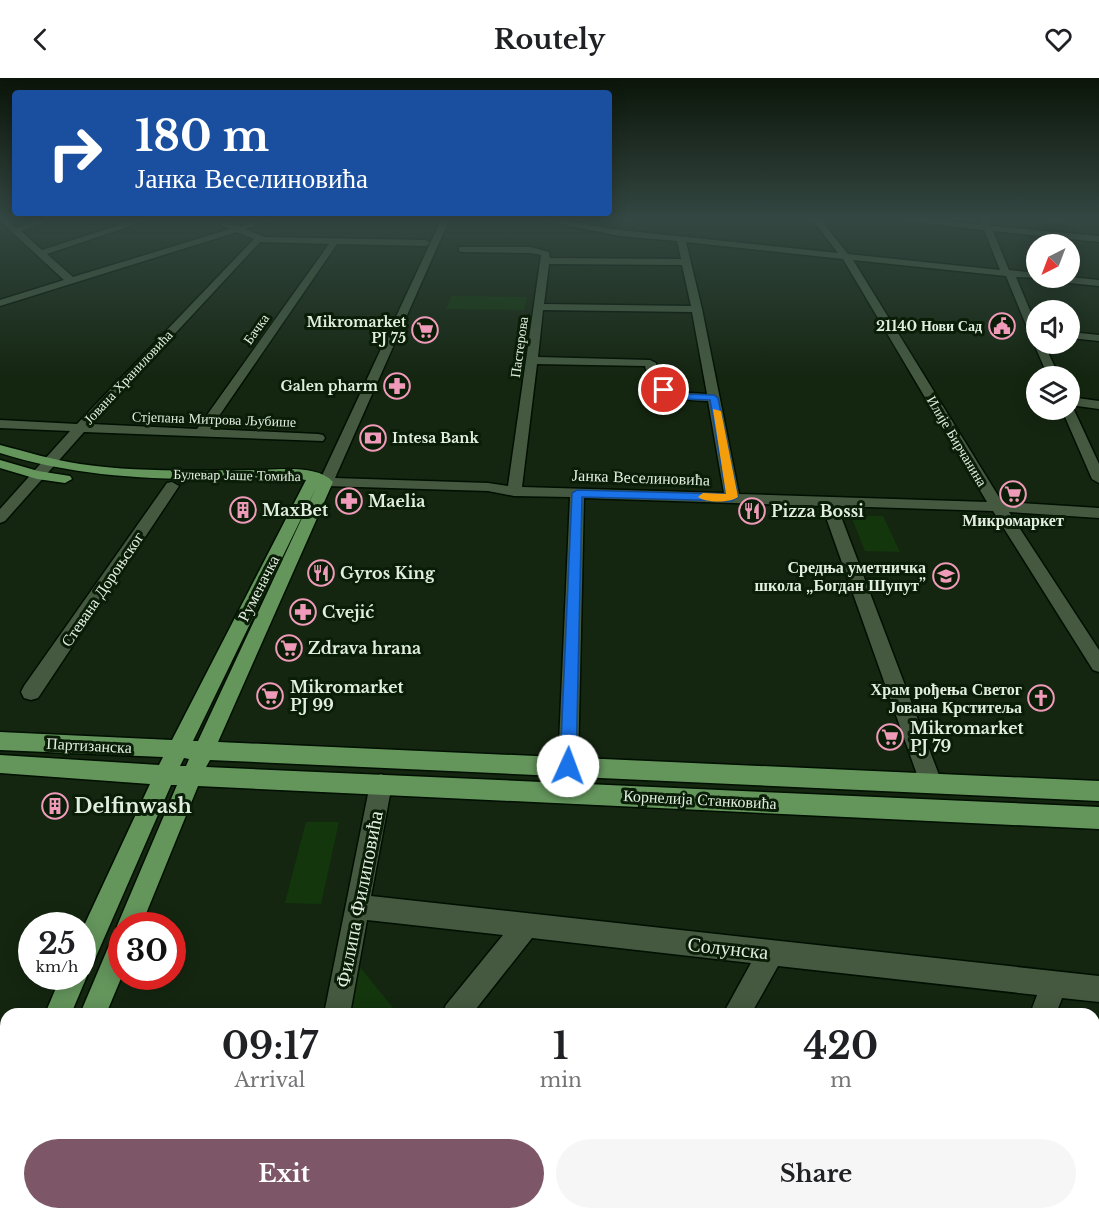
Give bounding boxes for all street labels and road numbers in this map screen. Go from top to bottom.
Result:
street label: Бачка [239,309,273,348]
street label: Пастерова [506,315,532,379]
street label: Јована Храниловића [80,326,177,428]
street label: Илије Бирчанина [923,392,992,490]
street label: Стјепана Митрова Љубише [132,407,296,431]
street label: Булевар Јаше Томића [173,465,302,485]
street label: Јанка Веселиновића [572,465,710,489]
street label: Стевана Дороњског [56,527,148,650]
street label: Руменачка [233,552,283,624]
street label: Партизанска [46,733,132,757]
street label: Корнелија Станковића [623,785,777,813]
street label: Филипа Филиповића [330,809,388,989]
street label: Солунска [686,932,770,964]

